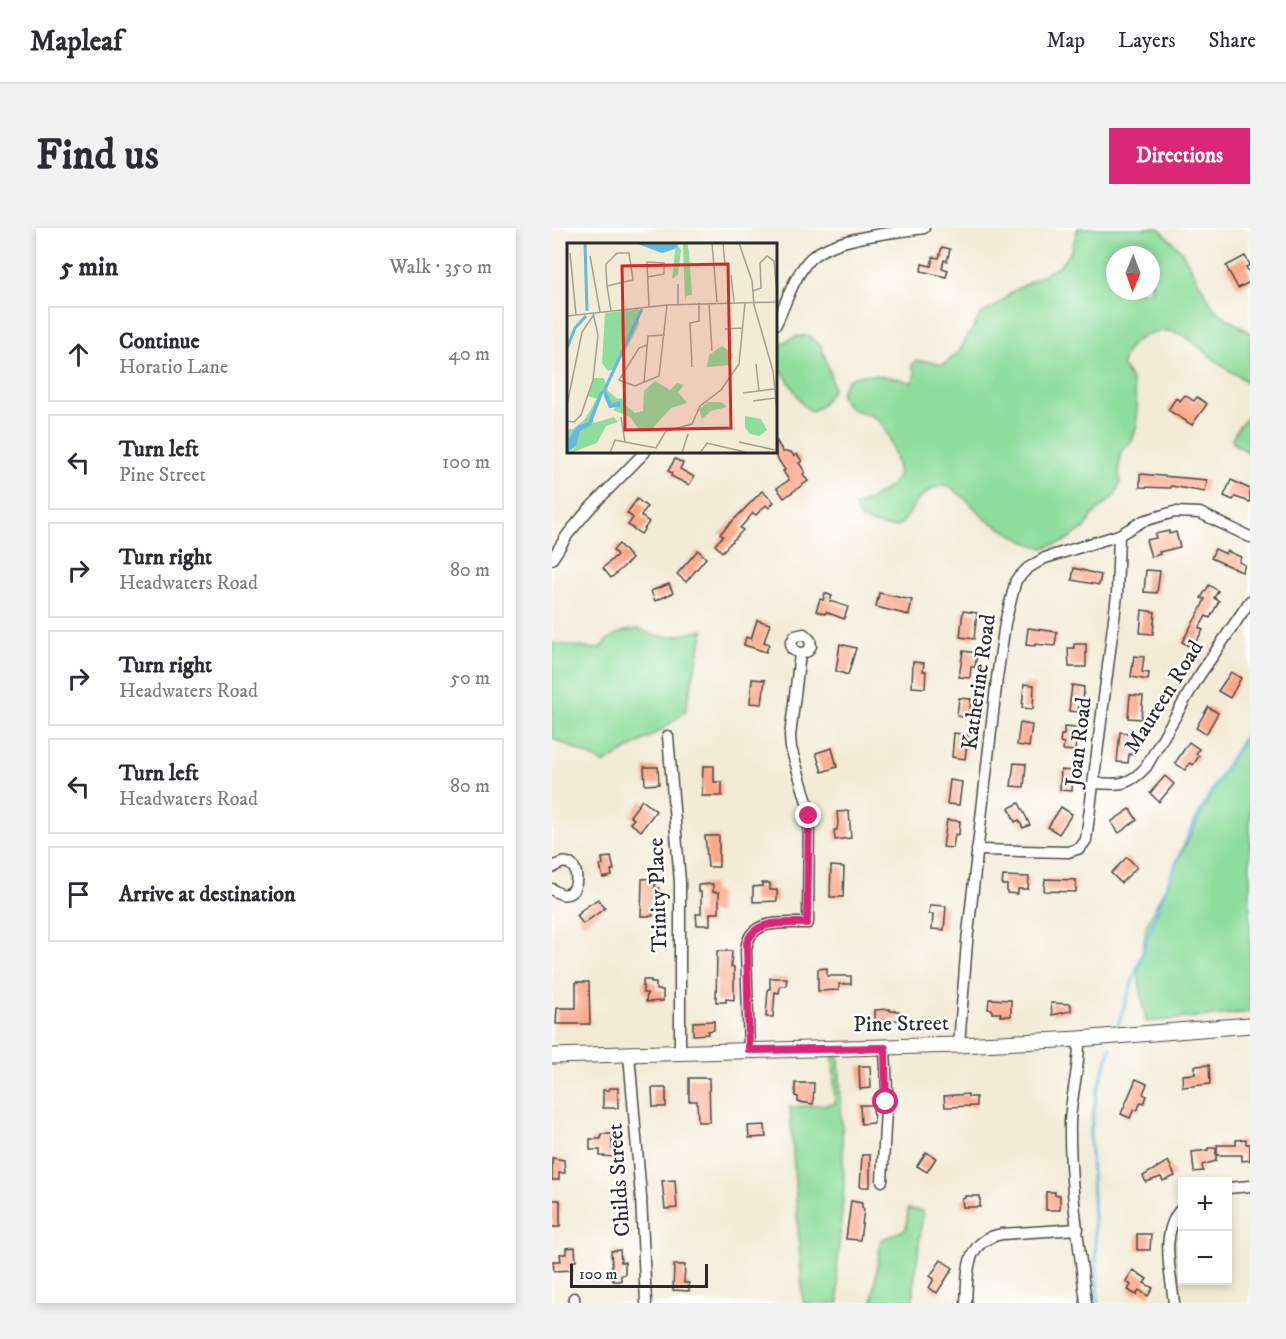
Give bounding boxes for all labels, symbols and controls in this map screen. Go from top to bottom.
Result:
text: Mapleaf [30,24,122,59]
text: Map [1046,28,1085,54]
text: Layers [1118,28,1176,54]
text: Share [1209,28,1256,54]
button: Directions [1109,128,1250,184]
text: Find us [36,130,159,182]
inset map [567,243,777,453]
north arrow [1106,246,1160,300]
text: 5 min [60,251,118,284]
text: Walk · 350 m [390,255,492,280]
text: Continue [119,328,200,355]
icon: ahead [62,338,95,371]
text: 40 m [448,342,490,367]
text: Horatio Lane [119,355,228,380]
text: Turn left [119,436,199,463]
icon: left [62,446,95,479]
text: 100 m [442,450,490,475]
text: Pine Street [119,463,206,488]
text: Turn right [119,544,212,571]
icon: right [62,554,95,587]
text: 80 m [450,558,490,583]
text: Headwaters Road [119,571,258,596]
street label: Katherine Road [956,612,1002,752]
street label: Maureen Road [1119,635,1209,759]
text: Turn right [119,652,212,679]
icon: right [62,662,95,695]
text: 50 m [450,666,490,691]
text: Headwaters Road [119,679,258,704]
street label: Joan Road [1060,696,1098,790]
text: Turn left [119,760,199,787]
icon: left [62,770,95,803]
text: 80 m [450,774,490,799]
text: Headwaters Road [119,787,258,812]
route end [795,802,821,828]
street label: Trinity Place [643,837,673,953]
icon: arrive [62,878,95,911]
text: Arrive at destination [119,881,296,908]
street label: Pine Street [853,1010,949,1038]
route start [872,1088,898,1114]
street label: Childs Street [602,1122,636,1238]
map controls [1178,1177,1232,1285]
button: + [1178,1177,1232,1231]
button: − [1178,1231,1232,1285]
scale bar [570,1261,708,1288]
text: 100 m [579,1264,618,1284]

